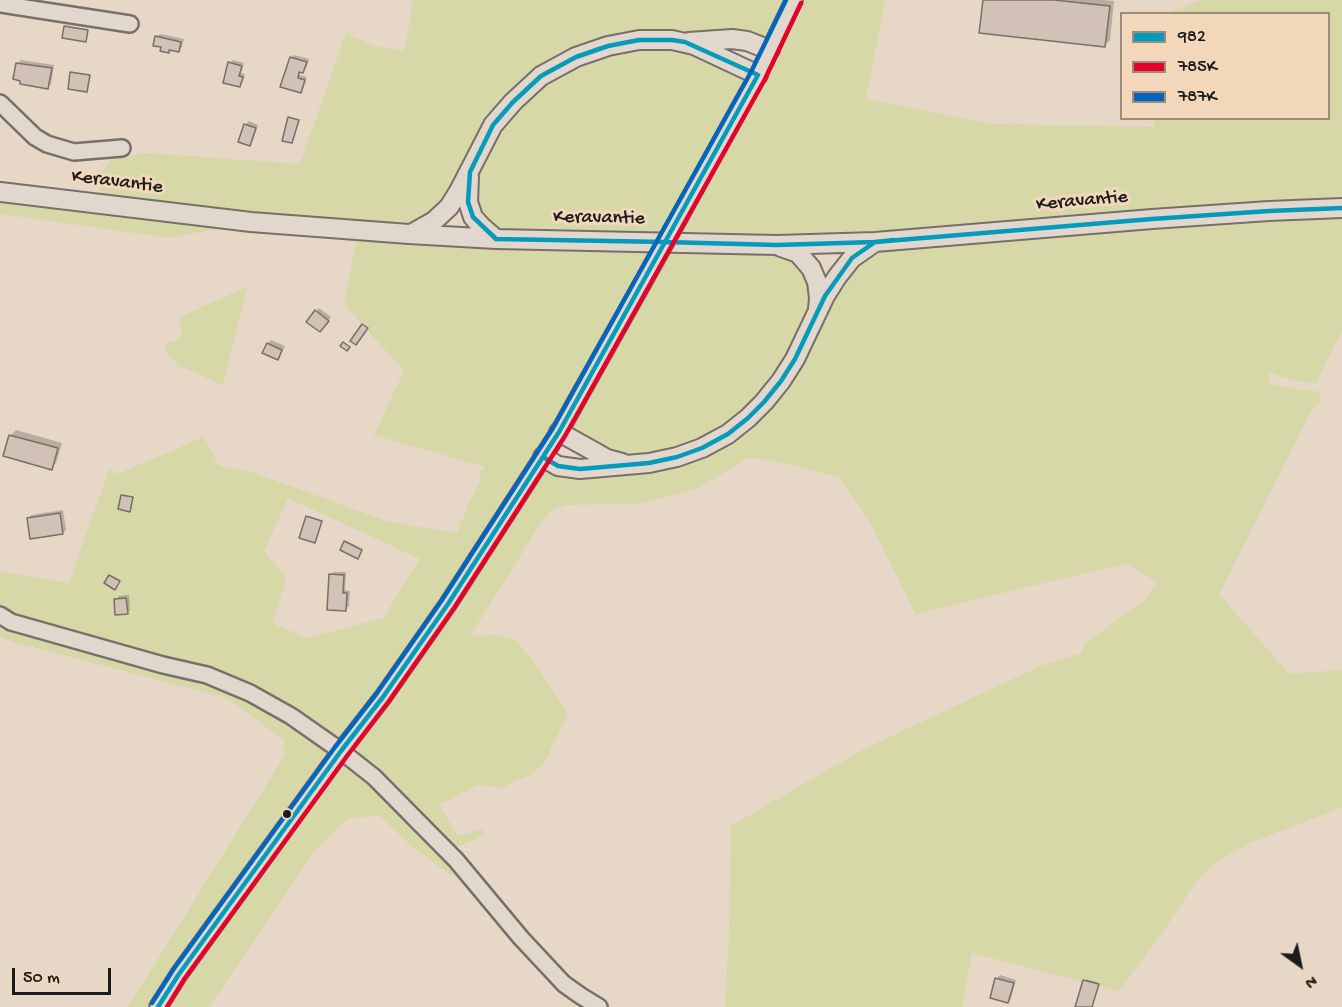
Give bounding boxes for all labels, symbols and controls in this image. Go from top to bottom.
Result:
legend [1120,12,1330,120]
text: 982 [1178,27,1206,48]
text: 785K [1178,57,1217,78]
text: 787K [1178,87,1217,108]
street label: Keravantie [70,165,164,201]
street label: Keravantie [1035,186,1129,218]
street label: Keravantie [553,206,645,232]
unlabelled marker [281,808,293,820]
north arrow [1270,935,1330,995]
scale bar [15,956,114,994]
text: 50 m [23,968,60,989]
text: N [1301,970,1320,991]

